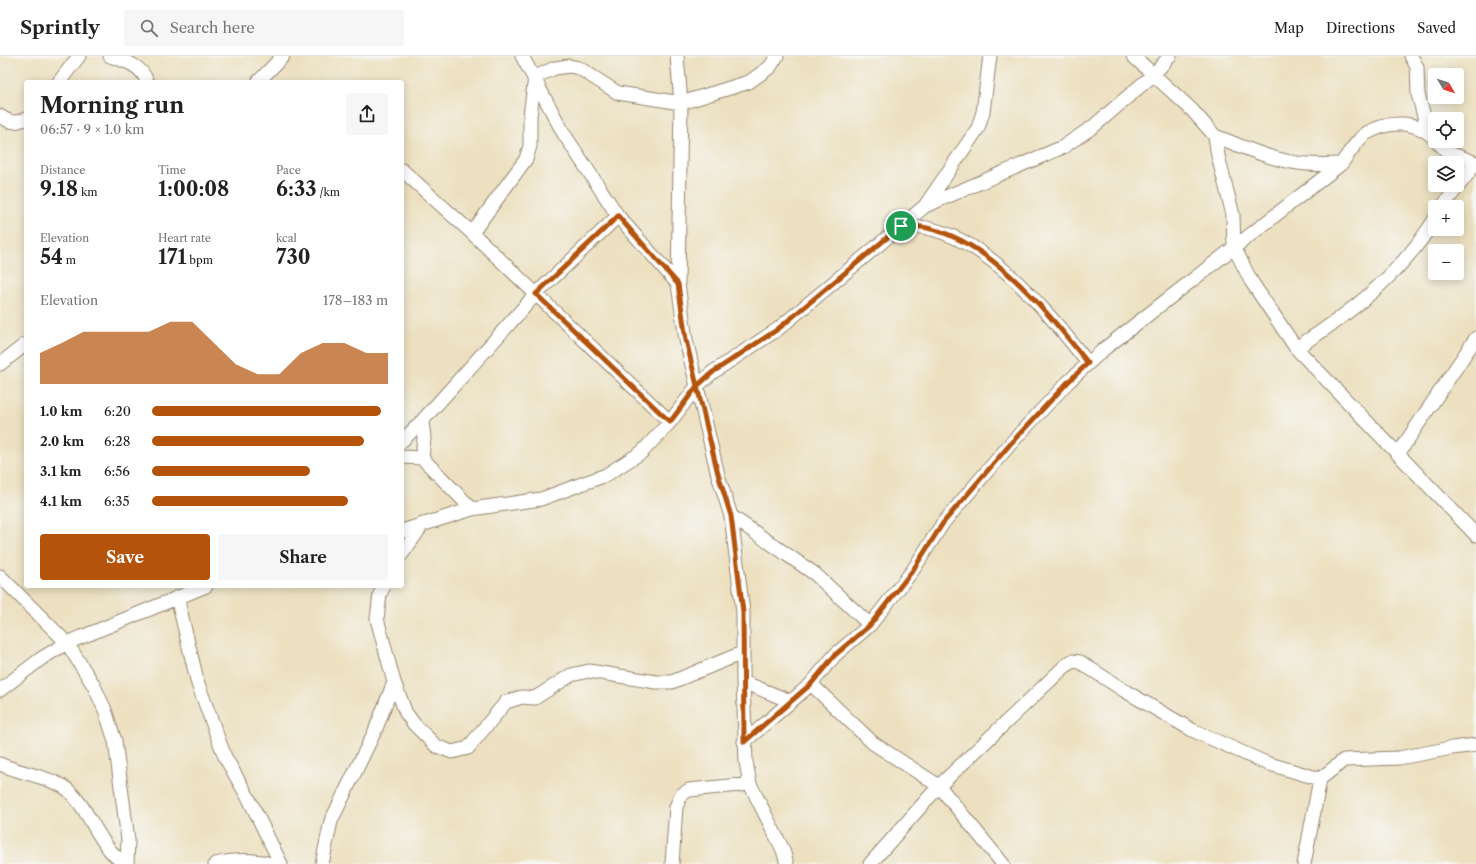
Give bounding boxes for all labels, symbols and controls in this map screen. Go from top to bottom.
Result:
search box [124,10,404,46]
text: Sprintly [20,16,100,39]
icon: search [138,17,160,39]
text: Search here [170,18,255,37]
text: Map [1274,19,1304,37]
text: Directions [1326,19,1395,37]
text: Saved [1417,19,1456,37]
north arrow [1428,68,1464,104]
map controls [1428,68,1464,280]
text: Morning run [40,92,184,119]
button: share [346,93,388,135]
button: locate [1428,112,1464,148]
text: 06:57 · 9 × 1.0 km [40,121,144,137]
button: layers [1428,156,1464,192]
text: Distance [40,163,86,177]
text: Time [158,163,186,177]
text: Pace [276,163,301,177]
text: 9.18 [40,177,78,201]
text: 1:00:08 [158,177,229,201]
text: 6:33 [276,177,317,201]
text: km [78,185,98,199]
text: /km [317,185,340,199]
button: + [1428,200,1464,236]
pin [884,209,918,243]
icon: arrive [890,215,912,237]
text: Elevation [40,231,89,245]
text: Heart rate [158,231,211,245]
text: kcal [276,231,297,245]
button: − [1428,244,1464,280]
text: 54 [40,245,63,269]
text: 171 [158,245,186,269]
text: 730 [276,245,310,269]
text: m [63,253,76,267]
text: bpm [186,253,213,267]
text: Elevation [40,292,98,308]
text: 178–183 m [323,292,388,308]
text: 1.0 km [40,403,82,419]
text: 6:20 [104,403,131,419]
text: 2.0 km [40,433,84,449]
text: 6:28 [104,433,130,449]
text: 3.1 km [40,463,82,479]
text: 6:56 [104,463,130,479]
text: 4.1 km [40,493,82,509]
text: 6:35 [104,493,129,509]
button: Save [40,534,210,580]
button: Share [218,534,388,580]

